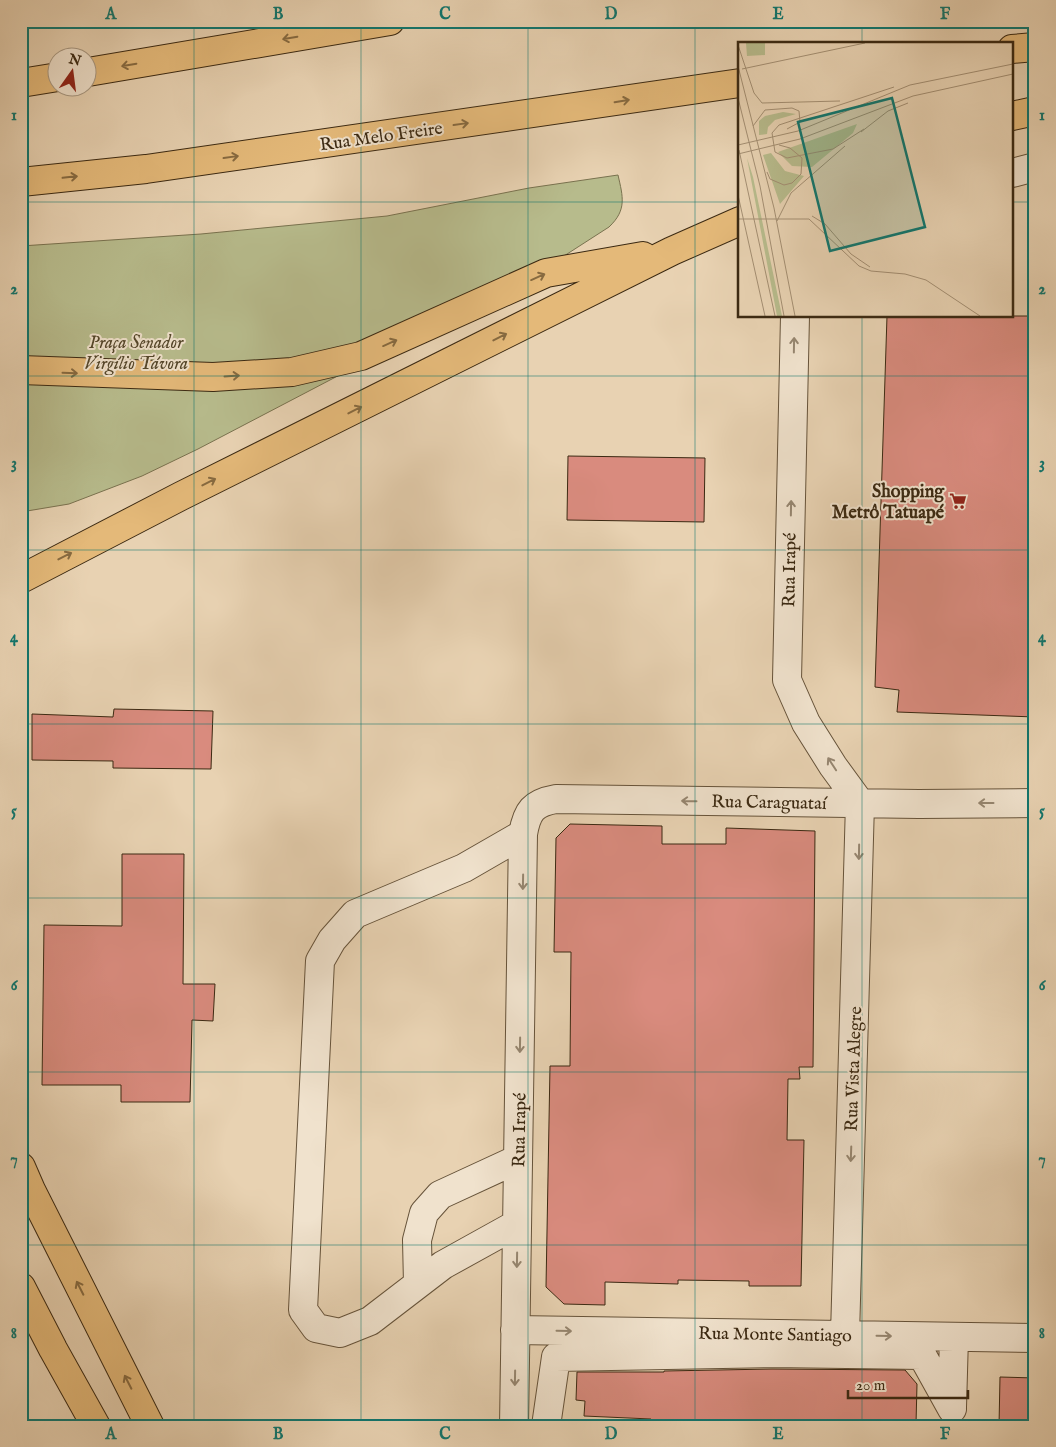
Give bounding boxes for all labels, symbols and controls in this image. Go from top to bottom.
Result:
text: A [105,5,118,25]
text: B [273,5,284,25]
text: C [439,5,451,25]
text: D [605,5,618,25]
text: E [772,5,784,25]
text: F [940,5,951,25]
one-way arrow [282,34,298,44]
inset map [738,42,1014,318]
north arrow [48,48,98,98]
text: N [66,50,83,71]
one-way arrow [122,60,138,70]
one-way arrow [614,95,630,105]
text: 1 [11,106,17,126]
text: 1 [1039,106,1045,126]
street label: Rua Melo Freire [318,117,444,157]
one-way arrow [453,119,469,129]
one-way arrow [223,152,239,162]
one-way arrow [61,172,77,182]
one-way arrow [530,271,545,281]
text: 2 [10,280,18,300]
text: 2 [1038,280,1046,300]
park label: Praça Senador Virgílio Távora [84,332,188,376]
one-way arrow [492,332,507,341]
one-way arrow [789,337,799,354]
one-way arrow [382,338,397,347]
one-way arrow [62,368,78,378]
one-way arrow [224,371,240,380]
one-way arrow [347,405,362,415]
text: 3 [11,454,17,474]
text: 3 [1039,454,1045,474]
one-way arrow [201,477,216,486]
place label: Shopping Metrô Tatuapé [832,481,945,525]
supermarket icon: Shopping Metrô Tatuapé [948,491,968,511]
one-way arrow [786,500,795,516]
street label: Rua Irapé [778,532,803,608]
one-way arrow [57,551,72,561]
text: 4 [10,628,19,648]
text: 4 [1038,628,1047,648]
one-way arrow [826,757,836,771]
street label: Rua Caraguataí [711,791,828,816]
one-way arrow [681,796,698,806]
one-way arrow [978,799,994,808]
text: 5 [11,802,17,822]
text: 5 [1039,802,1045,822]
one-way arrow [854,844,864,860]
one-way arrow [518,874,527,890]
text: 6 [11,976,19,996]
text: 6 [1039,976,1047,996]
street label: Rua Vista Alegre [841,1006,868,1132]
one-way arrow [515,1036,525,1053]
street label: Rua Irapé [508,1092,533,1168]
one-way arrow [846,1146,855,1162]
text: 7 [10,1150,18,1170]
text: 7 [1038,1150,1046,1170]
one-way arrow [512,1252,521,1268]
one-way arrow [75,1281,85,1296]
street label: Rua Monte Santiago [698,1323,852,1348]
text: 8 [11,1324,17,1344]
text: 8 [1039,1324,1045,1344]
one-way arrow [556,1326,572,1336]
one-way arrow [876,1331,892,1340]
scale bar [848,1367,968,1399]
one-way arrow [510,1370,519,1386]
one-way arrow [123,1375,132,1390]
text: 20 m [856,1376,886,1395]
text: A [105,1425,118,1445]
text: B [273,1425,284,1445]
text: C [439,1425,451,1445]
text: D [605,1425,618,1445]
text: E [772,1425,784,1445]
text: F [940,1425,951,1445]

